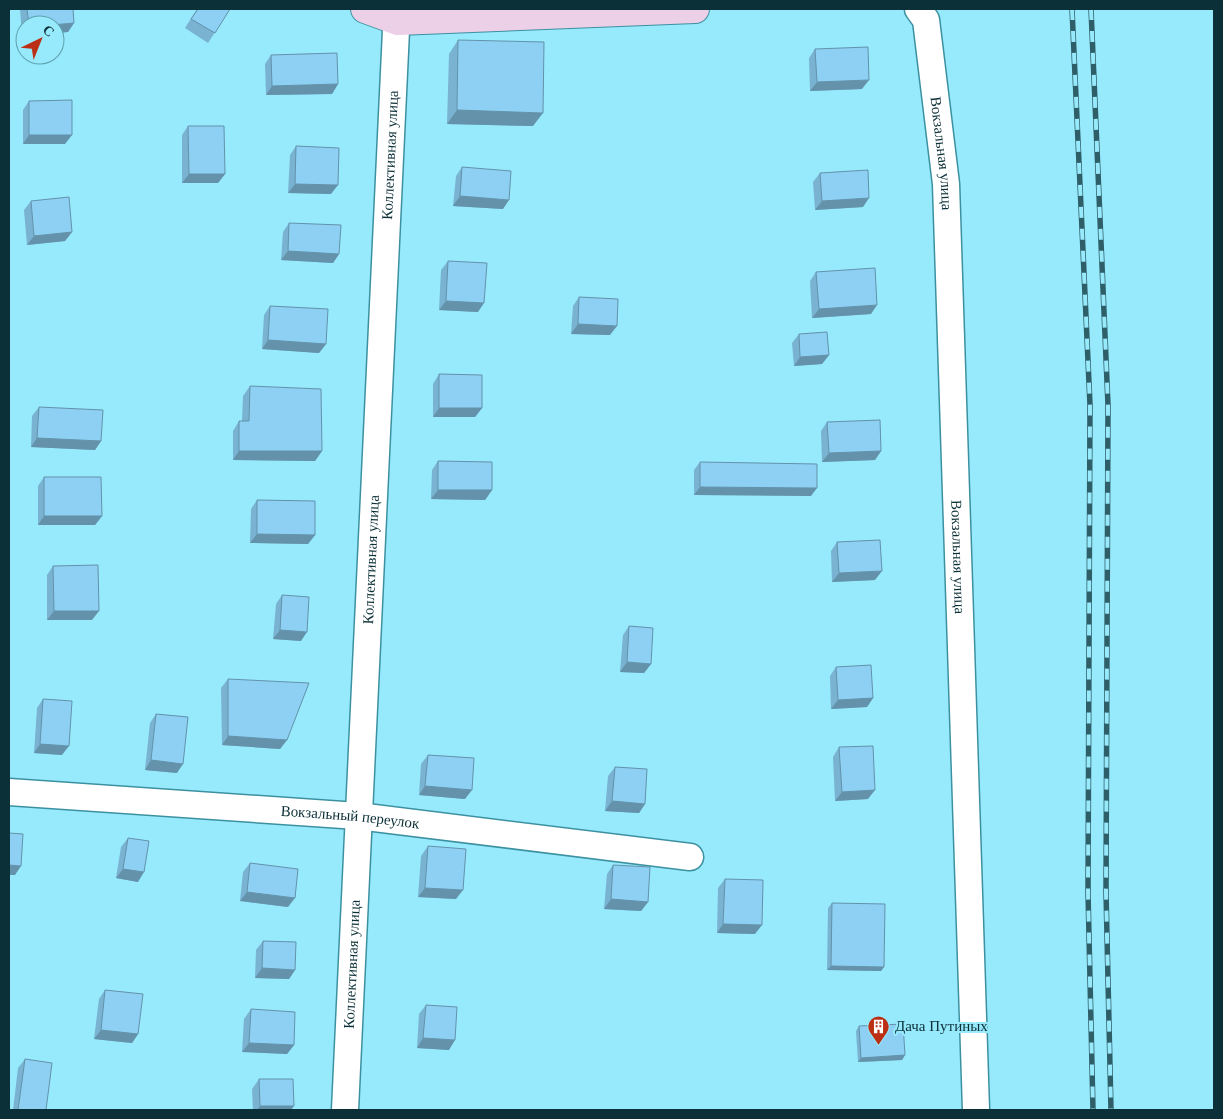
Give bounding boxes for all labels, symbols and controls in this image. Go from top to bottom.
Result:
north arrow [15,15,65,65]
text: С [40,22,57,40]
street label: Коллективная улица [379,90,401,220]
street label: Вокзальная улица [927,96,955,211]
street label: Коллективная улица [360,494,382,625]
street label: Вокзальная улица [948,500,968,615]
street label: Вокзальный переулок [280,803,421,832]
street label: Коллективная улица [341,899,363,1029]
building icon: Дача Путиных [867,1014,891,1045]
place label: Дача Путиных [895,1018,988,1034]

